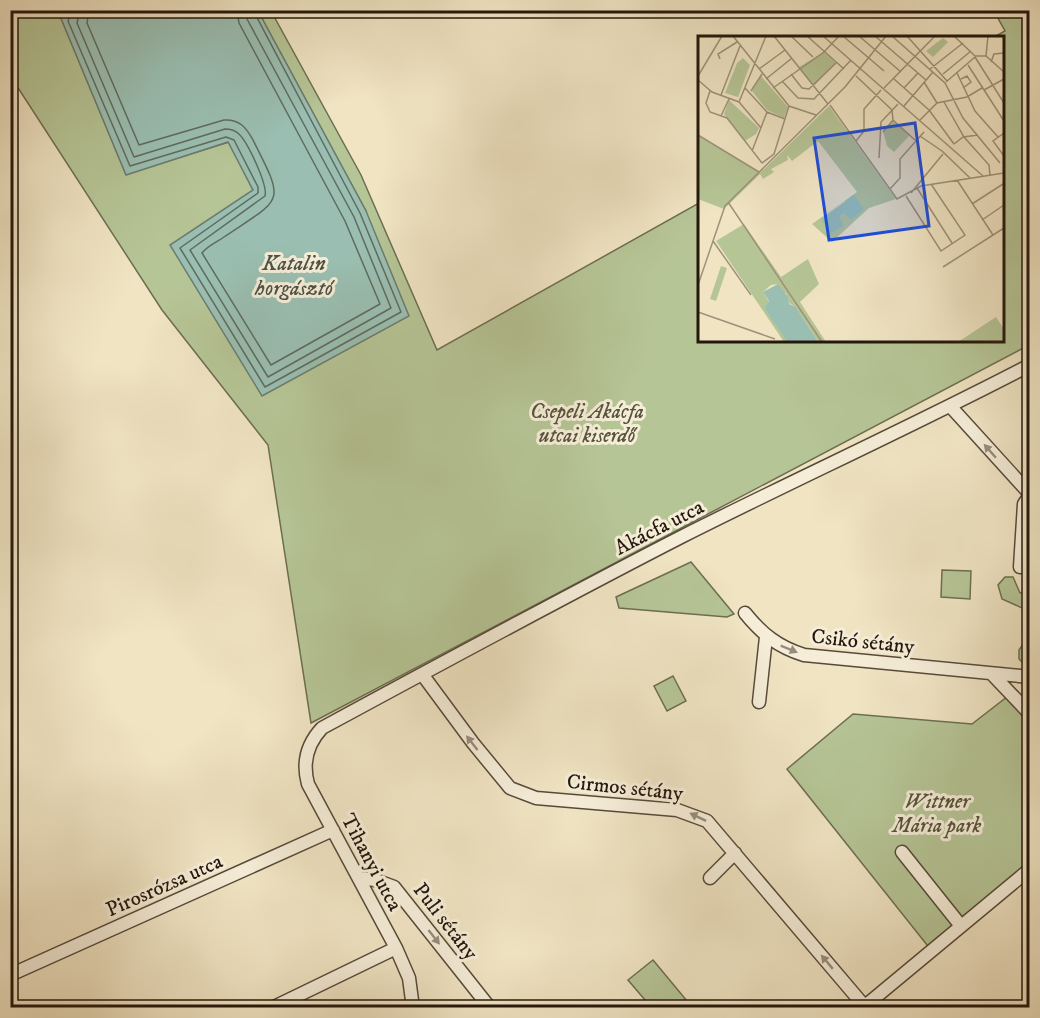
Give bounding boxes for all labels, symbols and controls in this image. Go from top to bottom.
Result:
inset map [698,36,1004,342]
water label: Katalin horgásztó [254,250,336,302]
park label: Csepeli Akácfa utcai kiserdő [530,399,644,449]
one-way arrow [984,444,997,459]
street label: Akácfa utca [610,494,708,561]
street label: Csikó sétány [810,624,917,660]
one-way arrow [781,644,799,654]
one-way arrow [467,735,479,750]
street label: Cirmos sétány [566,769,685,807]
park label: Wittner Mária park [891,789,982,839]
street label: Tihanyi utca [335,809,408,916]
one-way arrow [689,813,706,822]
street label: Pirosrózsa utca [102,849,227,923]
street label: Puli sétány [407,878,484,966]
one-way arrow [428,929,440,944]
one-way arrow [821,954,834,970]

